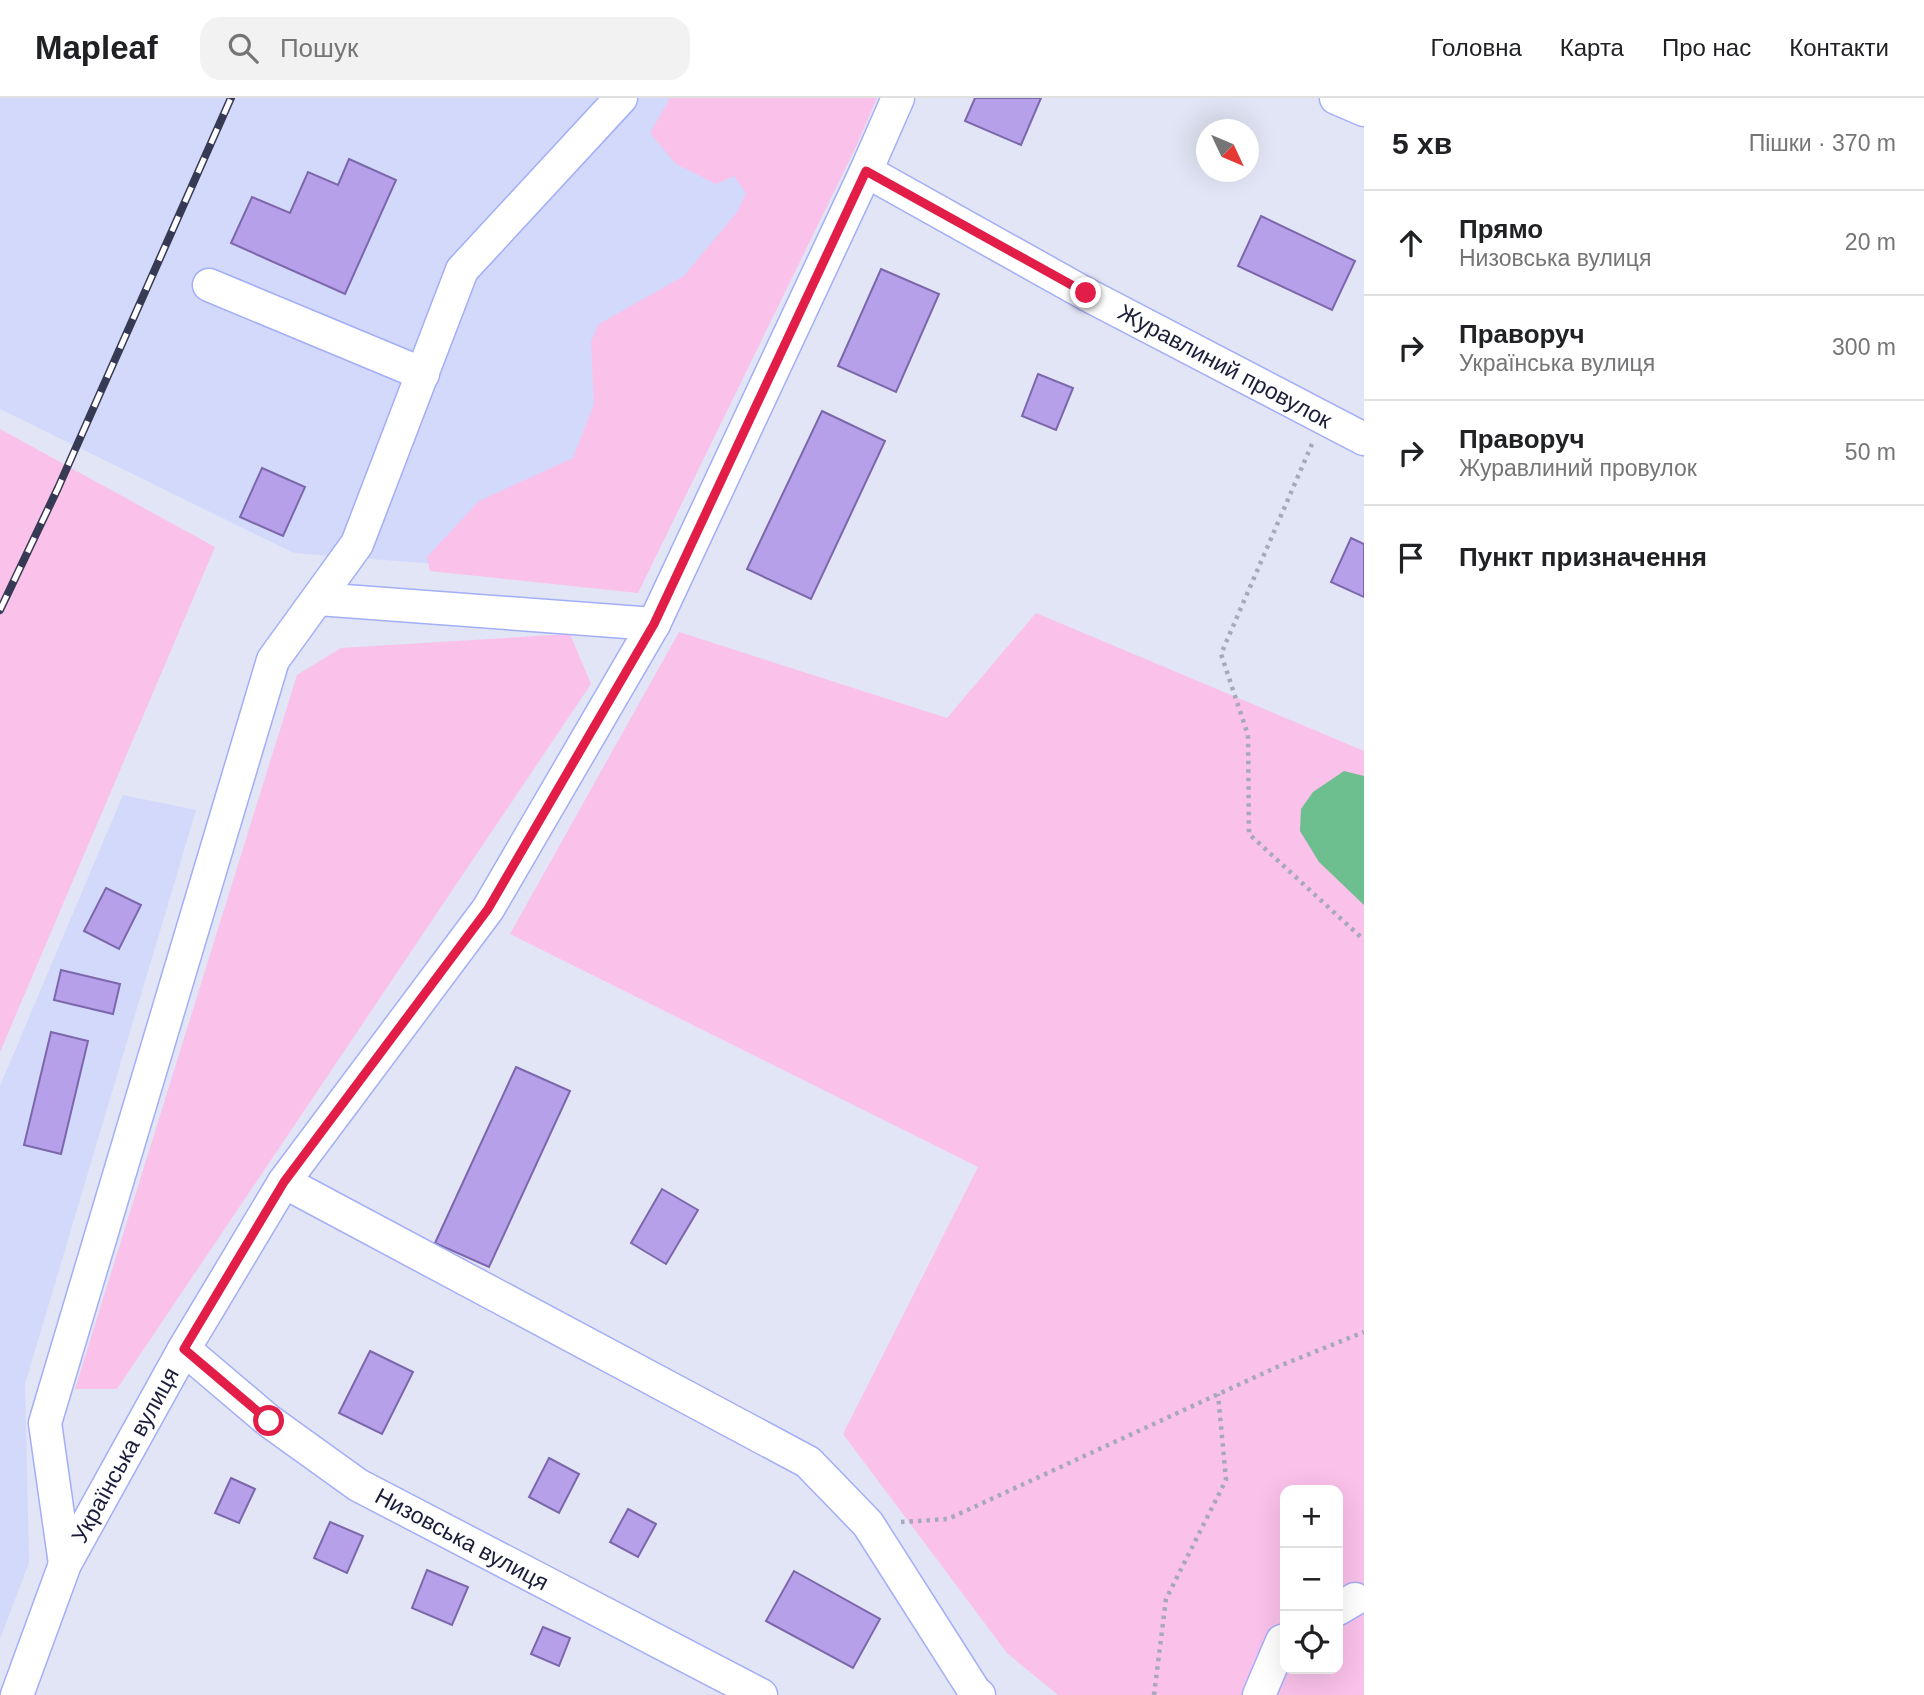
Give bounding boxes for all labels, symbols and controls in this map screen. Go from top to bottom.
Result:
search box [200,17,690,80]
text: Mapleaf [35,29,158,66]
icon: search [224,29,262,67]
text: Пошук [280,33,358,63]
text: Головна [1431,34,1522,61]
text: Карта [1560,34,1624,61]
text: Про нас [1662,34,1751,61]
text: Контакти [1789,34,1889,61]
north arrow [1196,119,1259,182]
text: 5 хв [1392,127,1452,160]
text: Пішки · 370 m [1749,130,1896,156]
text: Прямо [1459,214,1543,244]
icon: ahead [1392,224,1430,262]
text: 20 m [1845,229,1896,255]
text: Низовська вулиця [1459,245,1651,271]
route end [1070,277,1101,308]
street label: Журавлиний провулок [1114,299,1337,434]
text: Праворуч [1459,319,1585,349]
icon: right [1392,329,1430,367]
text: 300 m [1832,334,1896,360]
text: Українська вулиця [1459,350,1655,376]
text: Праворуч [1459,424,1585,454]
icon: right [1392,434,1430,472]
text: 50 m [1845,439,1896,465]
text: Журавлиний провулок [1459,455,1697,481]
icon: arrive [1392,539,1430,577]
text: Пункт призначення [1459,542,1707,572]
street label: Українська вулиця [66,1363,184,1547]
route start [253,1405,284,1436]
street label: Низовська вулиця [371,1482,553,1596]
map controls [1280,1485,1343,1674]
button: + [1280,1485,1343,1548]
button: − [1280,1548,1343,1611]
button: locate [1280,1611,1343,1674]

